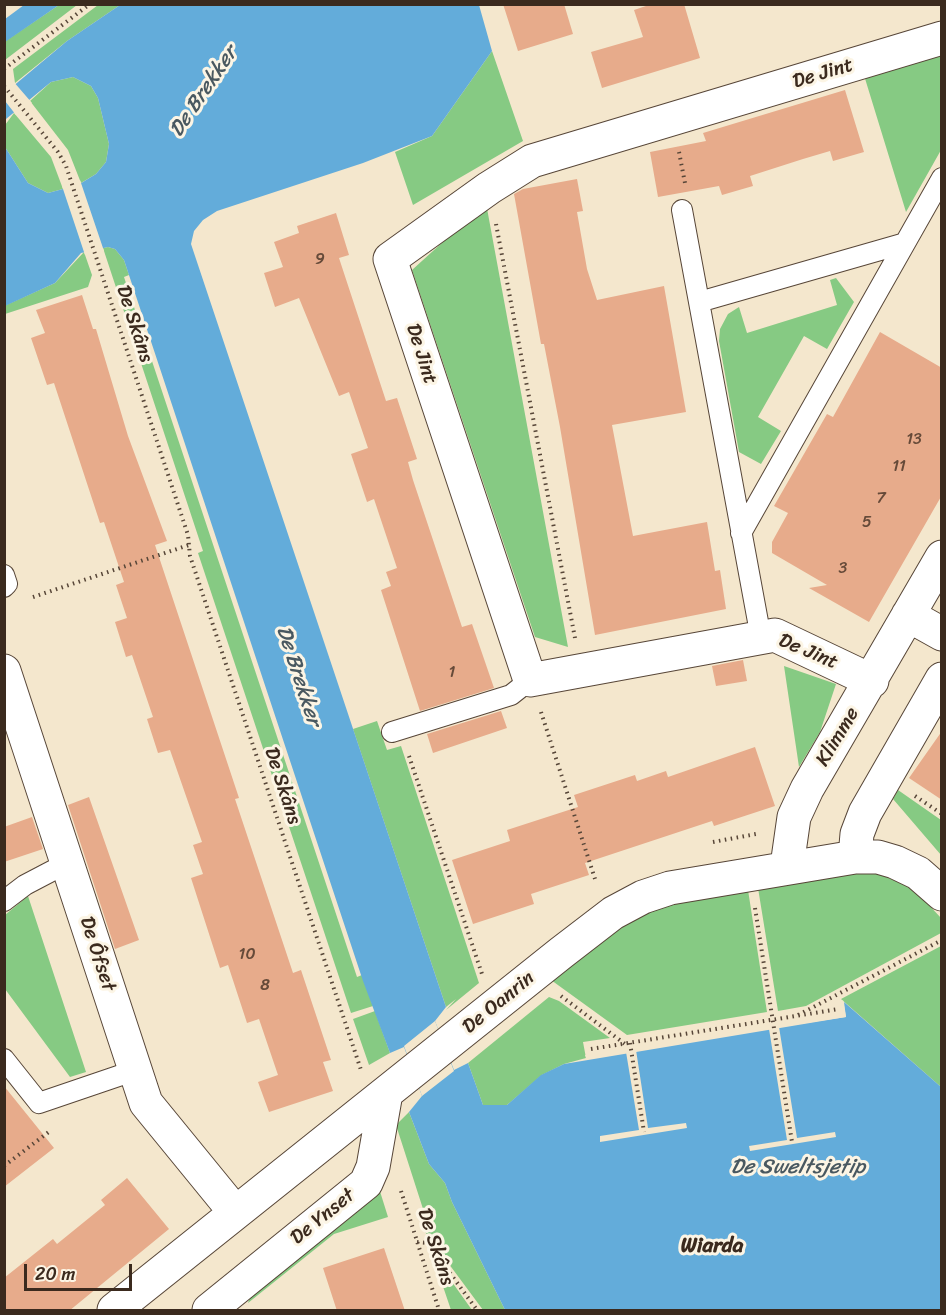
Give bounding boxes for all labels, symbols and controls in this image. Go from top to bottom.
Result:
water label: De Brekker [165,42,243,142]
street label: De Jint [790,53,856,95]
house number: 9 [315,250,325,270]
street label: De Skâns [110,282,158,366]
street label: De Jint [400,321,442,387]
house number: 13 [906,430,922,450]
house number: 11 [892,457,906,477]
house number: 7 [876,489,886,509]
house number: 5 [862,513,872,533]
house number: 3 [839,559,847,579]
water label: De Brekker [270,623,326,729]
street label: De Jint [775,629,841,675]
house number: 1 [449,663,455,683]
street label: Klimme [811,703,865,771]
street label: De Skâns [258,744,306,828]
street label: De Ôfset [74,914,120,994]
house number: 10 [239,945,255,965]
street label: De Oanrin [458,967,540,1039]
house number: 8 [260,976,270,996]
water label: De Sweltsjetip [731,1155,865,1181]
street label: De Ynset [286,1184,360,1250]
street label: De Skâns [411,1205,459,1289]
district label: Wiarda [681,1234,743,1260]
scale bar [27,1252,135,1290]
text: 20 m [35,1258,75,1290]

